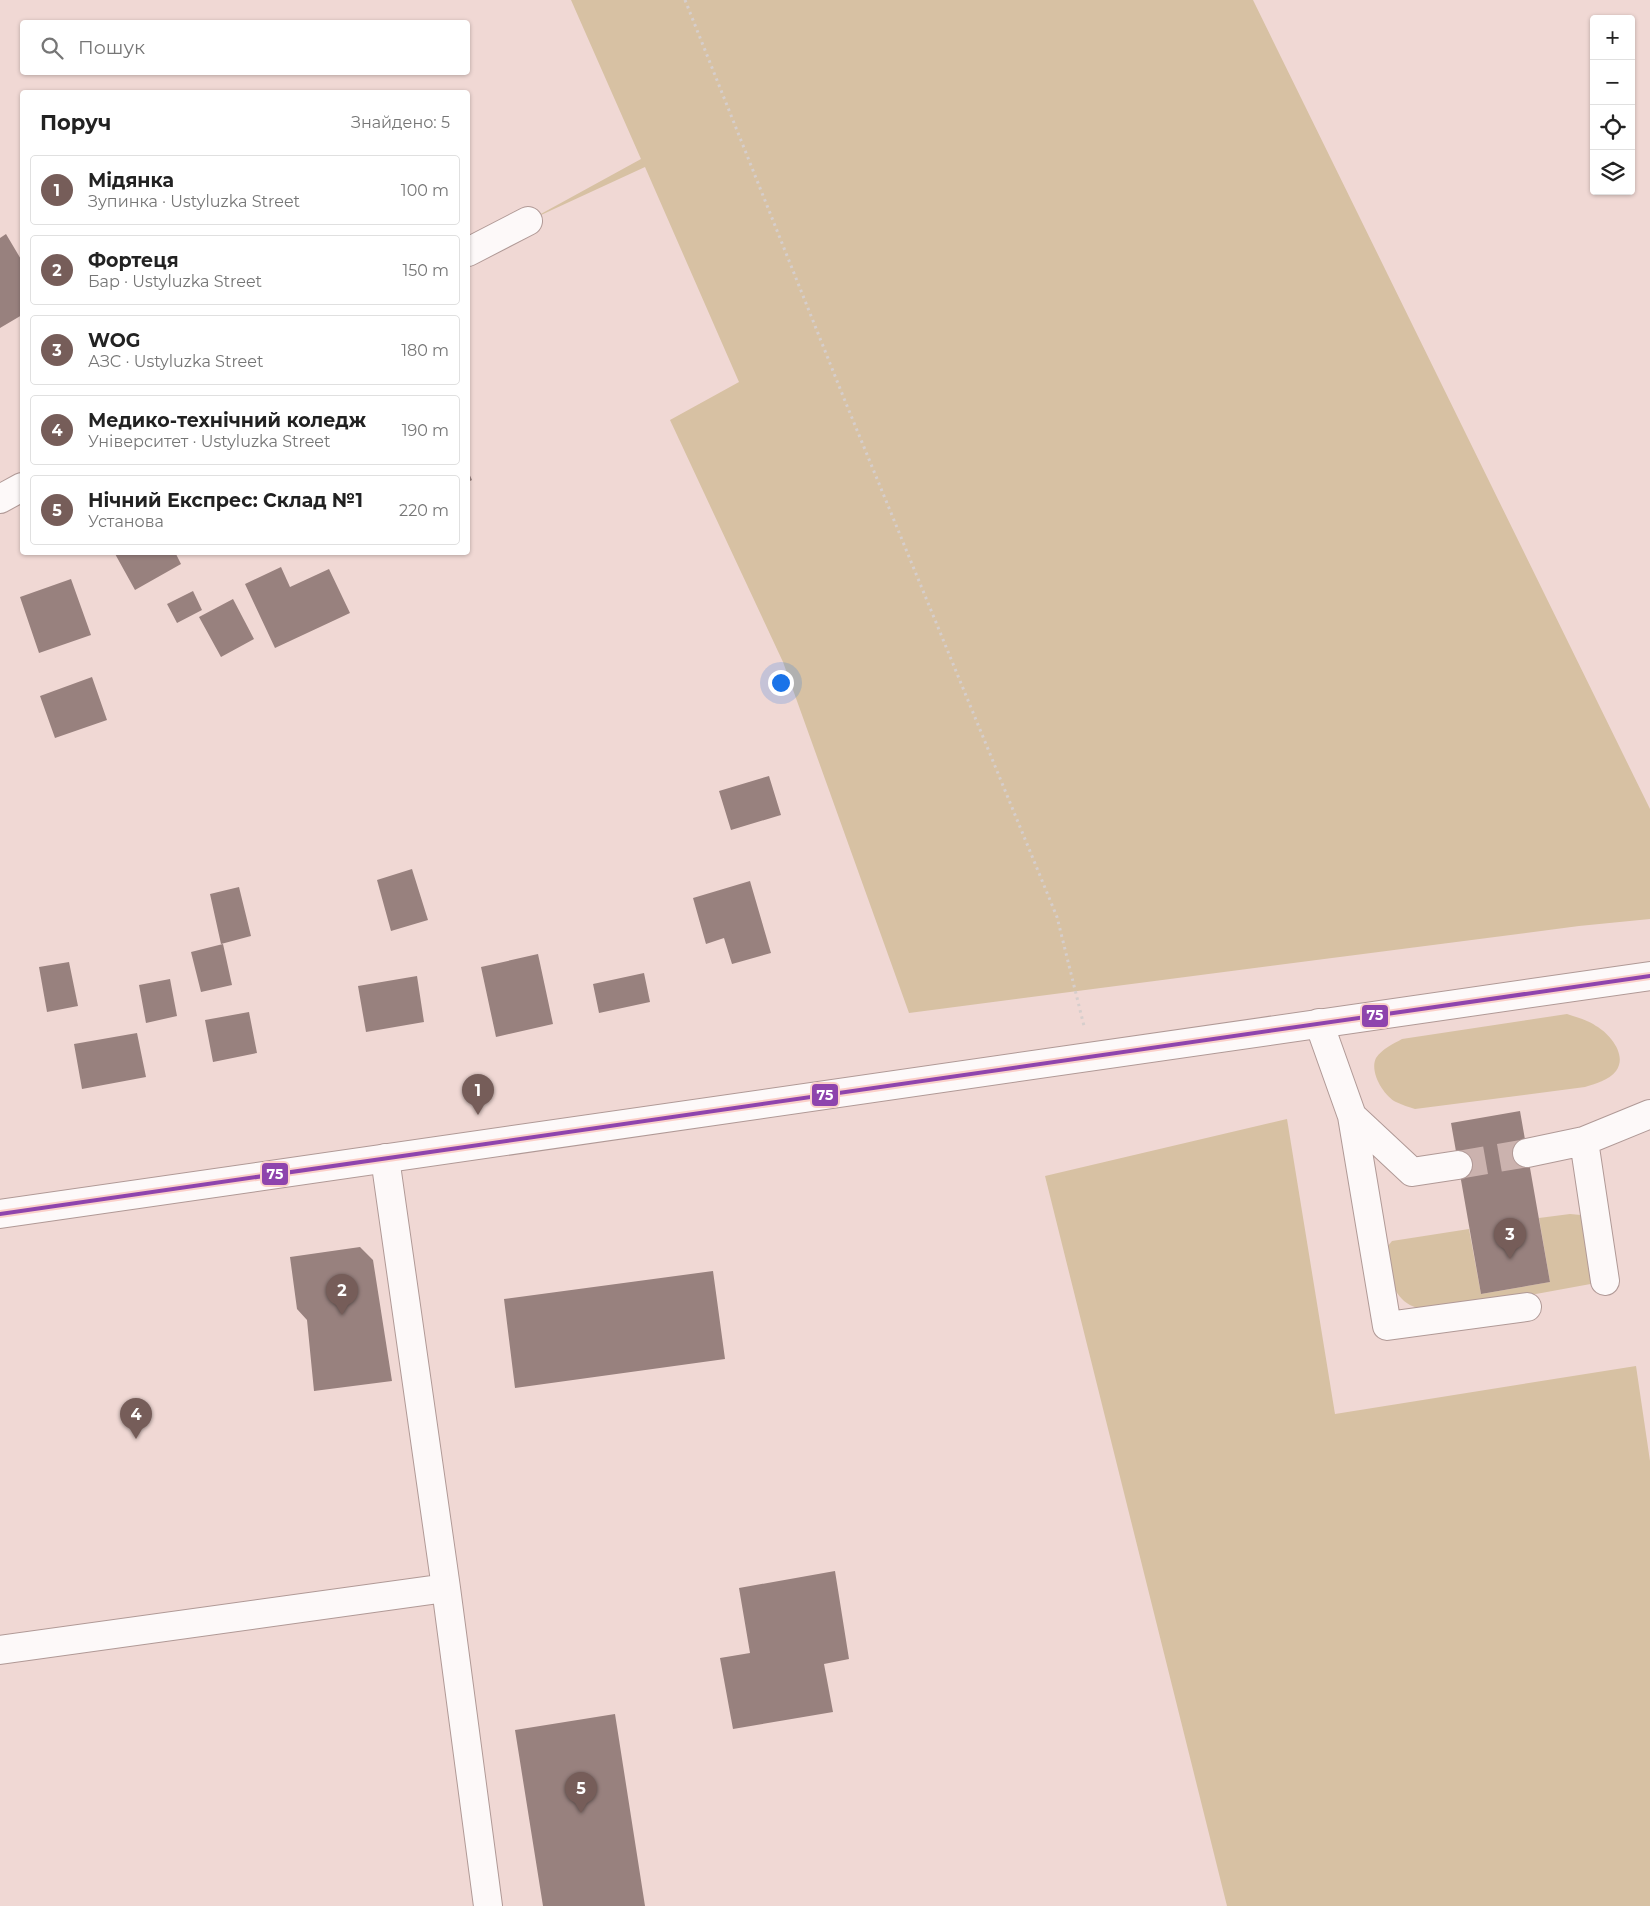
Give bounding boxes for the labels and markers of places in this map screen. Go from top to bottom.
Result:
pin: 1 [462,1074,494,1115]
pin: 3 [1494,1218,1526,1259]
pin: 2 [326,1274,358,1315]
pin: 4 [120,1398,152,1439]
pin: 5 [565,1772,597,1813]

